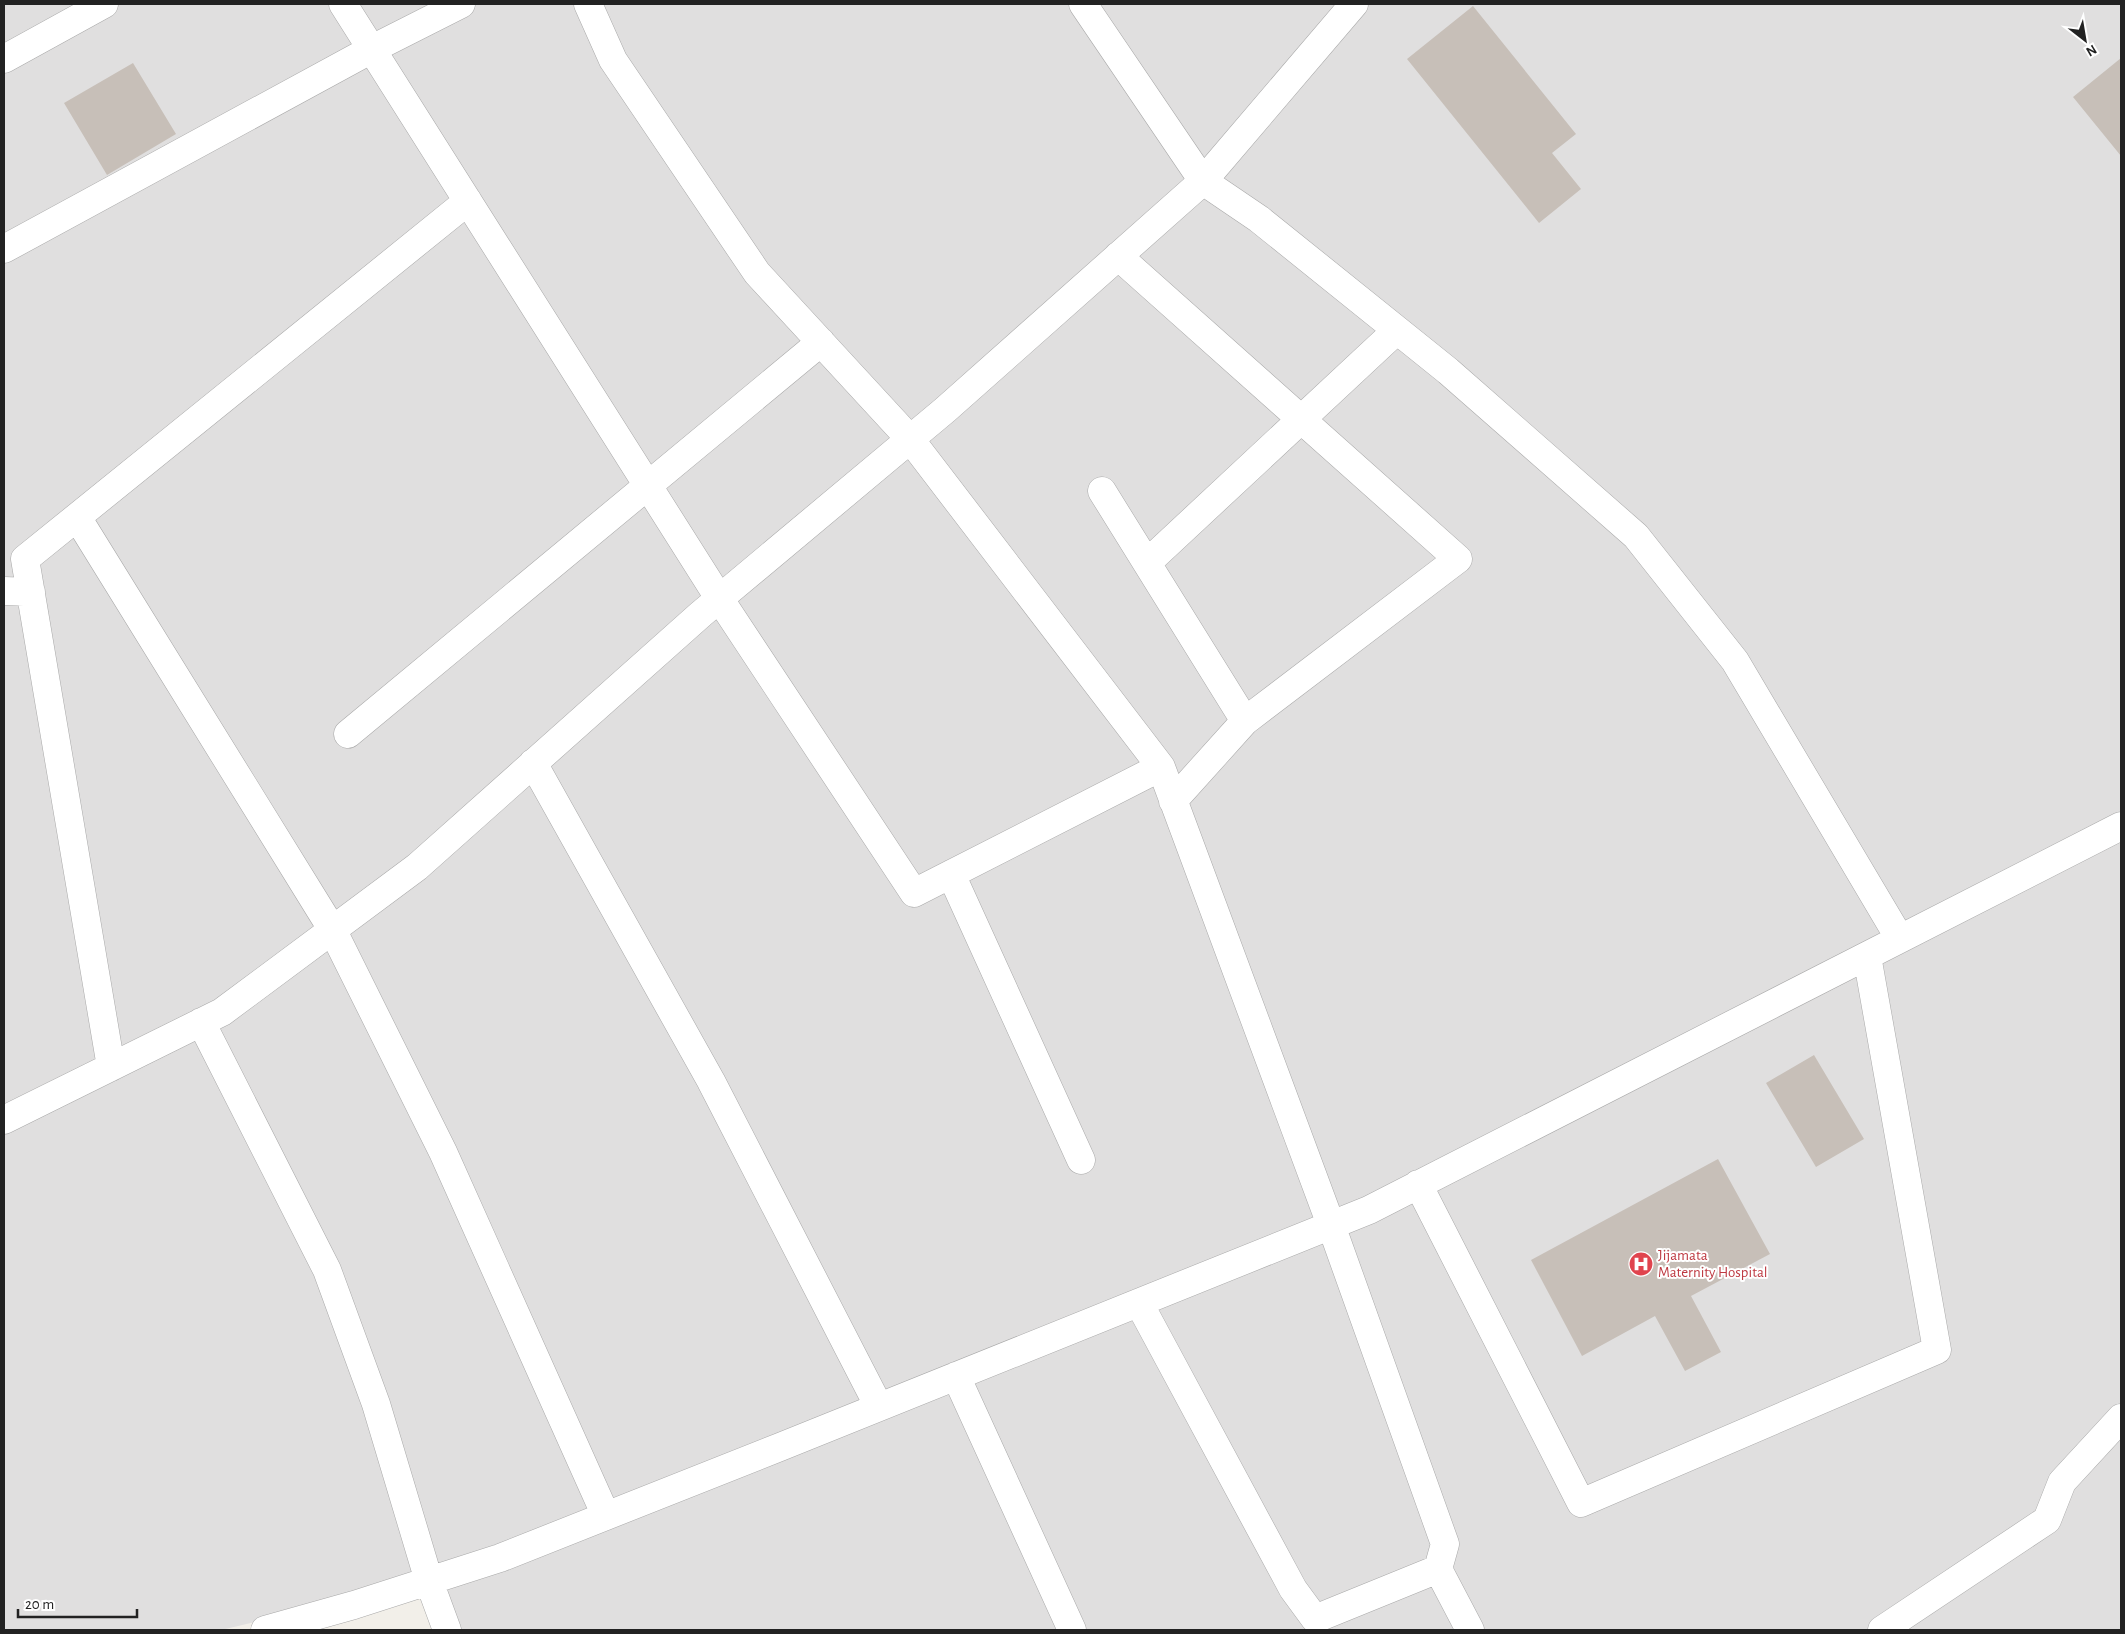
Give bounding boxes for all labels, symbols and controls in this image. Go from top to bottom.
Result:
north arrow [2060,15,2110,65]
text: N [2083,42,2099,59]
place label: Jijamata Maternity Hospital [1658,1248,1768,1280]
hospital icon: Jijamata Maternity Hospital [1628,1251,1654,1277]
scale bar [18,1586,136,1618]
text: 20 m [25,1597,54,1612]

